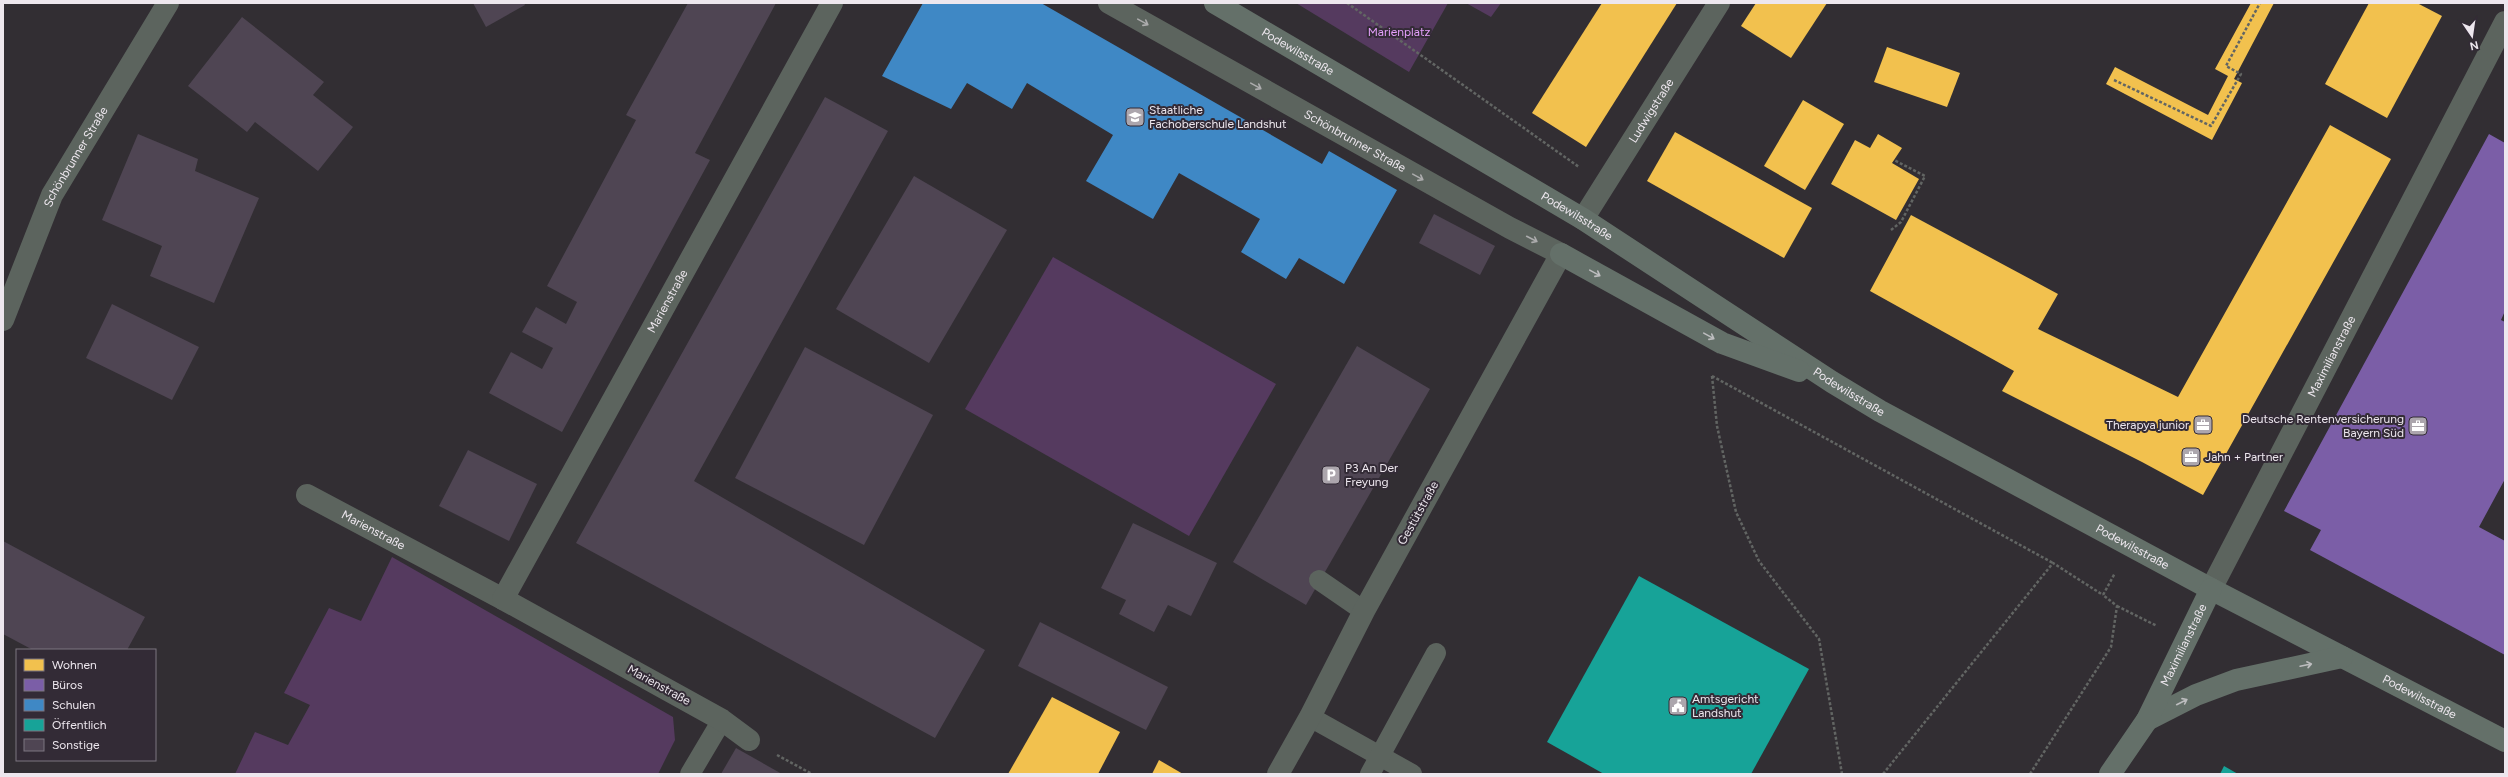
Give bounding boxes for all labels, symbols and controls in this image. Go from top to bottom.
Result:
north arrow [2452,16,2492,56]
one-way arrow [1137,19,1149,27]
street label: Podewilsstraße [1259,25,1337,78]
park label: Marienplatz [1368,25,1430,39]
text: N [2469,38,2480,53]
street label: Ludwigstraße [1626,76,1677,145]
one-way arrow [1250,82,1262,90]
place label: Staatliche Fachoberschule Landshut [1149,103,1287,131]
street label: Schönbrunner Straße [41,104,111,209]
school or university icon: Staatliche Fachoberschule Landshut [1124,106,1146,128]
street label: Schönbrunner Straße [1302,107,1409,175]
one-way arrow [1412,173,1424,181]
street label: Podewilsstraße [1539,189,1616,244]
one-way arrow [1526,236,1538,244]
street label: Marienstraße [644,267,691,335]
one-way arrow [1589,269,1601,277]
street label: Maximilianstraße [2305,313,2359,399]
one-way arrow [1703,332,1715,340]
street label: Podewilsstraße [1811,365,1887,419]
place label: Deutsche Rentenversicherung Bayern Süd [2242,412,2404,440]
office icon: Therapya junior [2192,414,2214,436]
office icon: Deutsche Rentenversicherung Bayern Süd [2407,415,2429,437]
place label: Therapya junior [2106,418,2189,432]
office icon: Jahn + Partner [2180,446,2202,468]
place label: Jahn + Partner [2205,450,2283,464]
place label: P3 An Der Freyung [1345,461,1398,489]
parking icon: P3 An Der Freyung [1320,464,1342,486]
street label: Gestütstraße [1395,478,1441,547]
street label: Marienstraße [339,508,408,553]
street label: Podewilsstraße [2093,521,2172,572]
street label: Maximilianstraße [2158,601,2210,688]
legend [16,649,156,761]
text: Wohnen [52,658,97,672]
one-way arrow [2299,660,2312,668]
street label: Marienstraße [625,662,693,708]
street label: Podewilsstraße [2380,672,2459,722]
text: Büros [52,678,83,692]
place label: Amtsgericht Landshut [1692,692,1759,720]
public building icon: Amtsgericht Landshut [1667,695,1689,717]
text: Schulen [52,698,95,712]
one-way arrow [2176,698,2188,705]
text: Öffentlich [52,718,107,732]
text: Sonstige [52,738,100,752]

